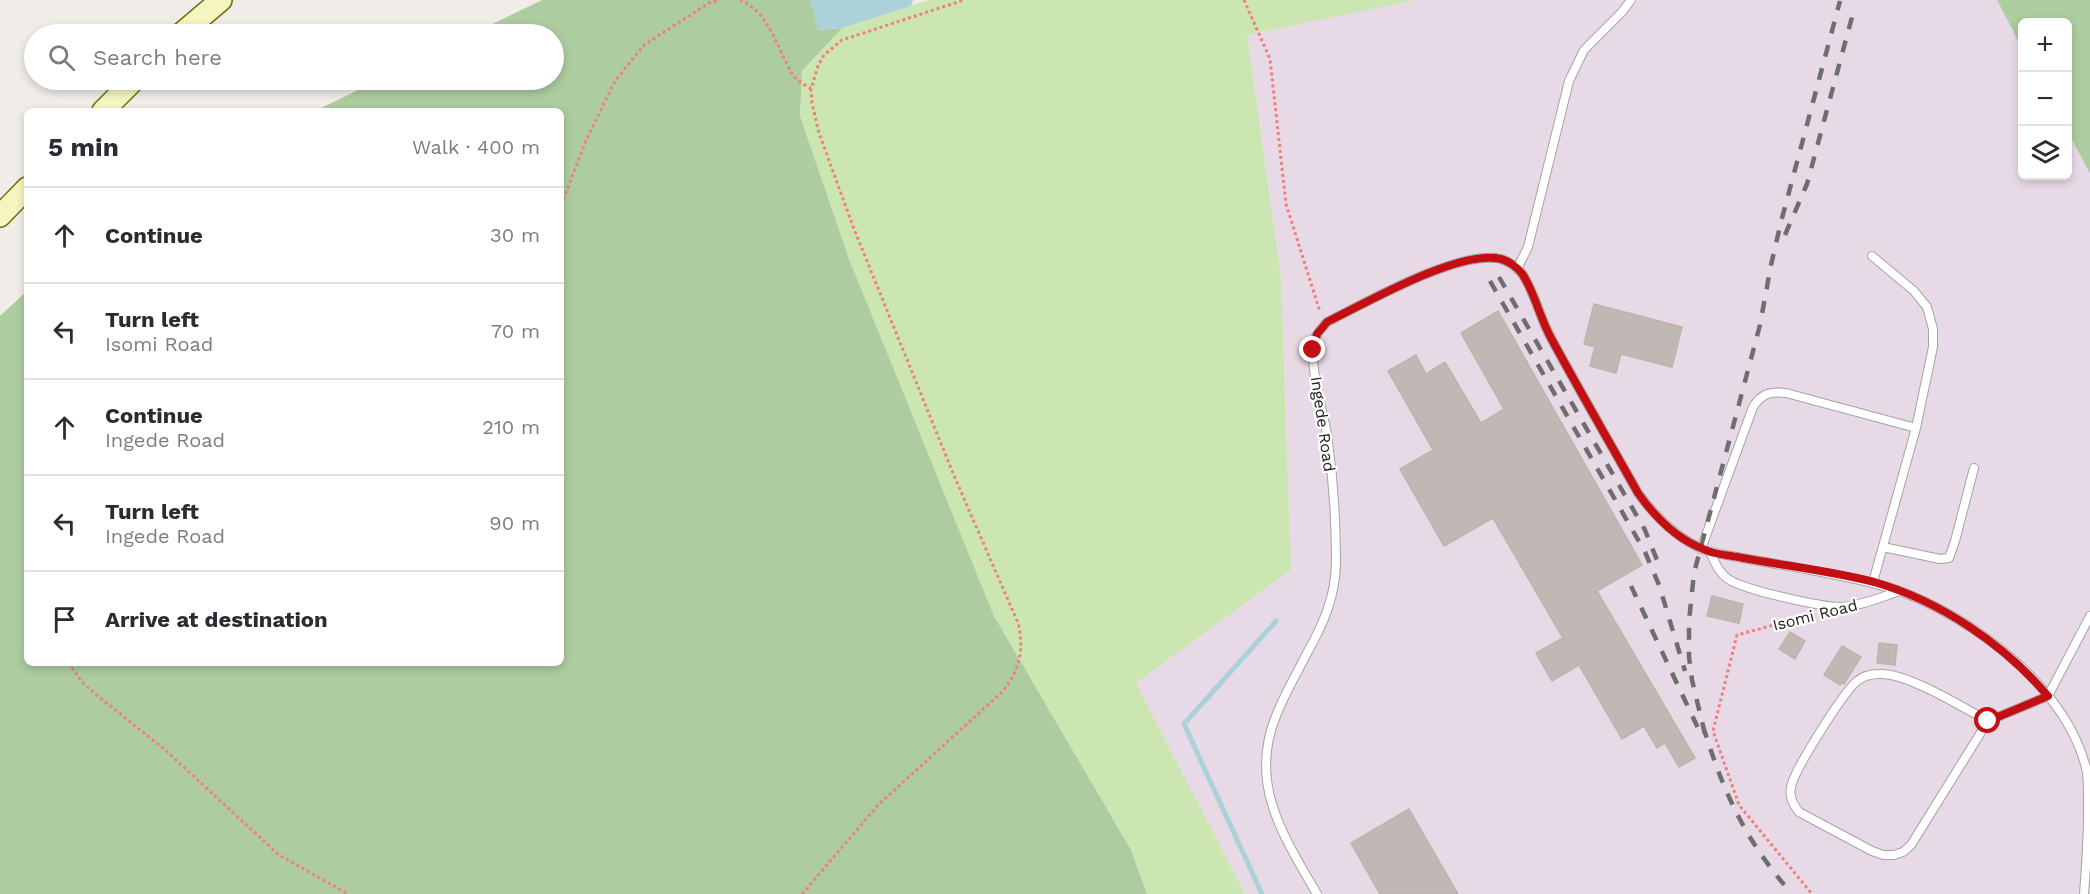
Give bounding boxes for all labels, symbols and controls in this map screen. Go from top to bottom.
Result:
map controls [2018,18,2072,180]
button: + [2018,18,2072,72]
search box [24,24,564,90]
icon: search [45,41,78,74]
text: Search here [93,45,222,70]
button: − [2018,72,2072,126]
button: layers [2018,126,2072,180]
text: 5 min [48,132,119,162]
text: Walk · 400 m [412,135,540,159]
icon: ahead [48,219,81,252]
text: Continue [105,223,203,248]
text: 30 m [490,223,540,247]
text: Turn left [105,307,199,332]
icon: left [48,315,81,348]
text: 70 m [491,319,540,343]
text: Isomi Road [105,332,213,356]
route end [1299,336,1325,362]
street label: Ingede Road [1307,375,1339,473]
text: Continue [105,403,203,428]
icon: ahead [48,411,81,444]
text: 210 m [482,415,540,439]
text: Ingede Road [105,428,225,452]
text: Turn left [105,499,199,524]
icon: left [48,507,81,540]
text: 90 m [489,511,540,535]
text: Ingede Road [105,524,225,548]
street label: Isomi Road [1771,595,1859,635]
icon: arrive [48,603,81,636]
text: Arrive at destination [105,607,328,632]
route start [1974,707,2000,733]

